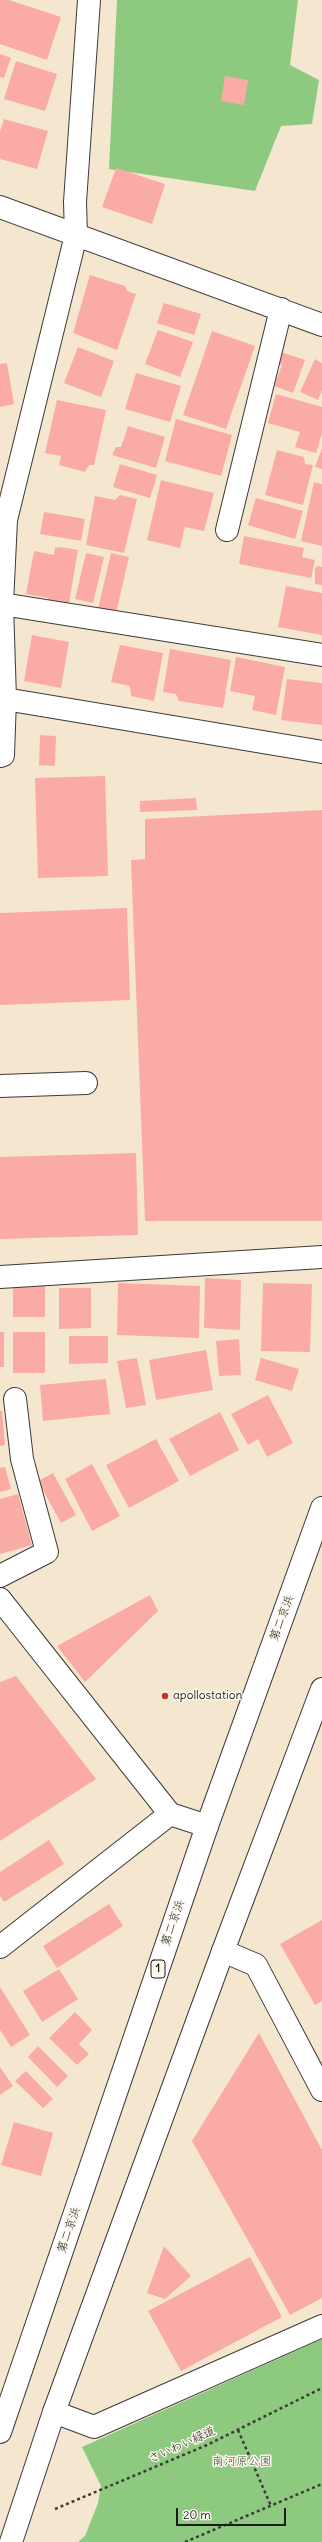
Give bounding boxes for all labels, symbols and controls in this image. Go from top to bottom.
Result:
street label: 第二京浜 [267,1593,297,1643]
place label: apollostation [173,1689,242,1703]
marker: apollostation [160,1691,170,1701]
street label: 第二京浜 [158,1898,188,1948]
road number: 1 [151,1960,165,1978]
street label: 第二京浜 [54,2205,84,2255]
street label: さいわい緑道 [146,2424,218,2466]
park label: 南河原公園 [212,2455,272,2469]
scale bar [178,2500,288,2526]
text: 20 m [183,2507,211,2522]

